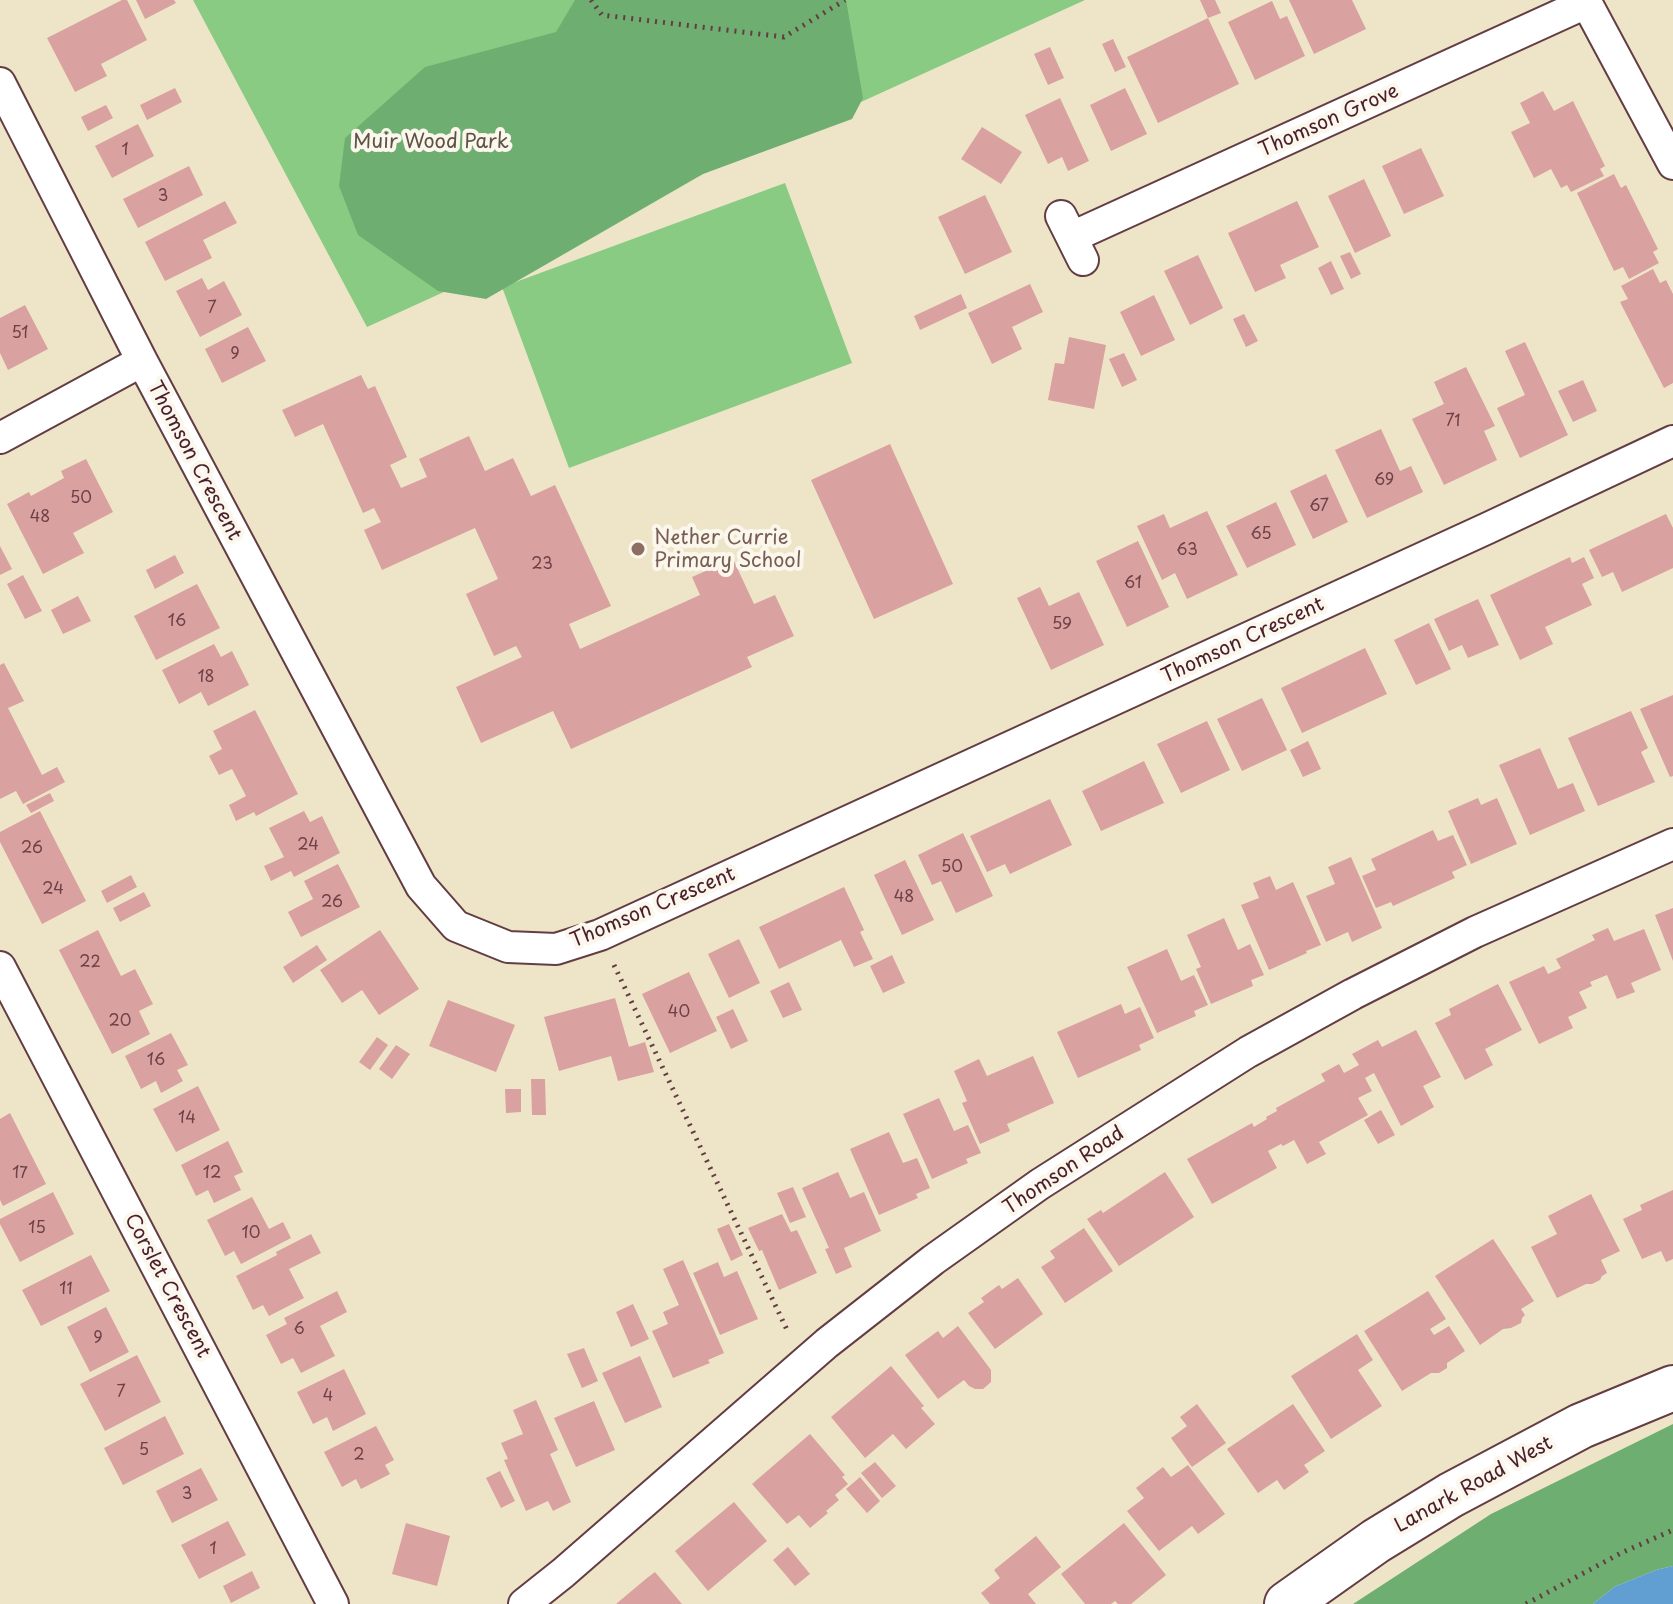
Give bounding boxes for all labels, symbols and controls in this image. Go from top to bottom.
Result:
street label: Thomson Grove [1255,79,1403,163]
park label: Muir Wood Park [353,130,509,154]
house number: 1 [121,141,129,161]
house number: 3 [158,187,168,207]
house number: 7 [207,299,217,319]
house number: 51 [11,324,29,344]
house number: 9 [230,345,240,365]
street label: Thomson Crescent [142,377,246,545]
house number: 71 [1446,412,1460,432]
house number: 69 [1374,471,1394,491]
house number: 50 [70,489,92,509]
house number: 67 [1309,497,1329,517]
house number: 48 [30,508,50,528]
house number: 65 [1250,525,1272,545]
place label: Nether Currie Primary School [654,526,801,573]
marker: Nether Currie Primary School [629,540,647,558]
house number: 63 [1176,541,1198,561]
house number: 23 [531,555,553,575]
house number: 61 [1124,574,1142,594]
street label: Thomson Crescent [1158,593,1328,689]
house number: 16 [168,612,186,632]
house number: 59 [1052,615,1072,635]
house number: 18 [197,668,215,688]
house number: 24 [297,836,319,856]
house number: 26 [21,839,43,859]
house number: 50 [941,858,963,878]
street label: Thomson Crescent [567,862,739,954]
house number: 24 [42,880,64,900]
house number: 48 [894,888,914,908]
house number: 26 [321,893,343,913]
house number: 22 [79,953,101,973]
house number: 40 [668,1003,690,1023]
house number: 20 [109,1012,131,1032]
house number: 16 [147,1051,165,1071]
house number: 14 [178,1109,196,1129]
street label: Thomson Road [999,1122,1129,1220]
house number: 17 [12,1164,28,1184]
house number: 12 [203,1164,221,1184]
street label: Corslet Crescent [119,1210,215,1362]
house number: 15 [28,1219,46,1239]
house number: 10 [242,1224,260,1244]
house number: 11 [59,1280,73,1300]
house number: 6 [293,1320,305,1340]
house number: 9 [93,1329,103,1349]
house number: 7 [116,1383,126,1403]
house number: 4 [323,1387,333,1407]
street label: Lanark Road West [1391,1432,1557,1538]
house number: 5 [139,1441,149,1461]
house number: 2 [353,1446,365,1466]
house number: 3 [182,1485,192,1505]
house number: 1 [209,1540,217,1560]

